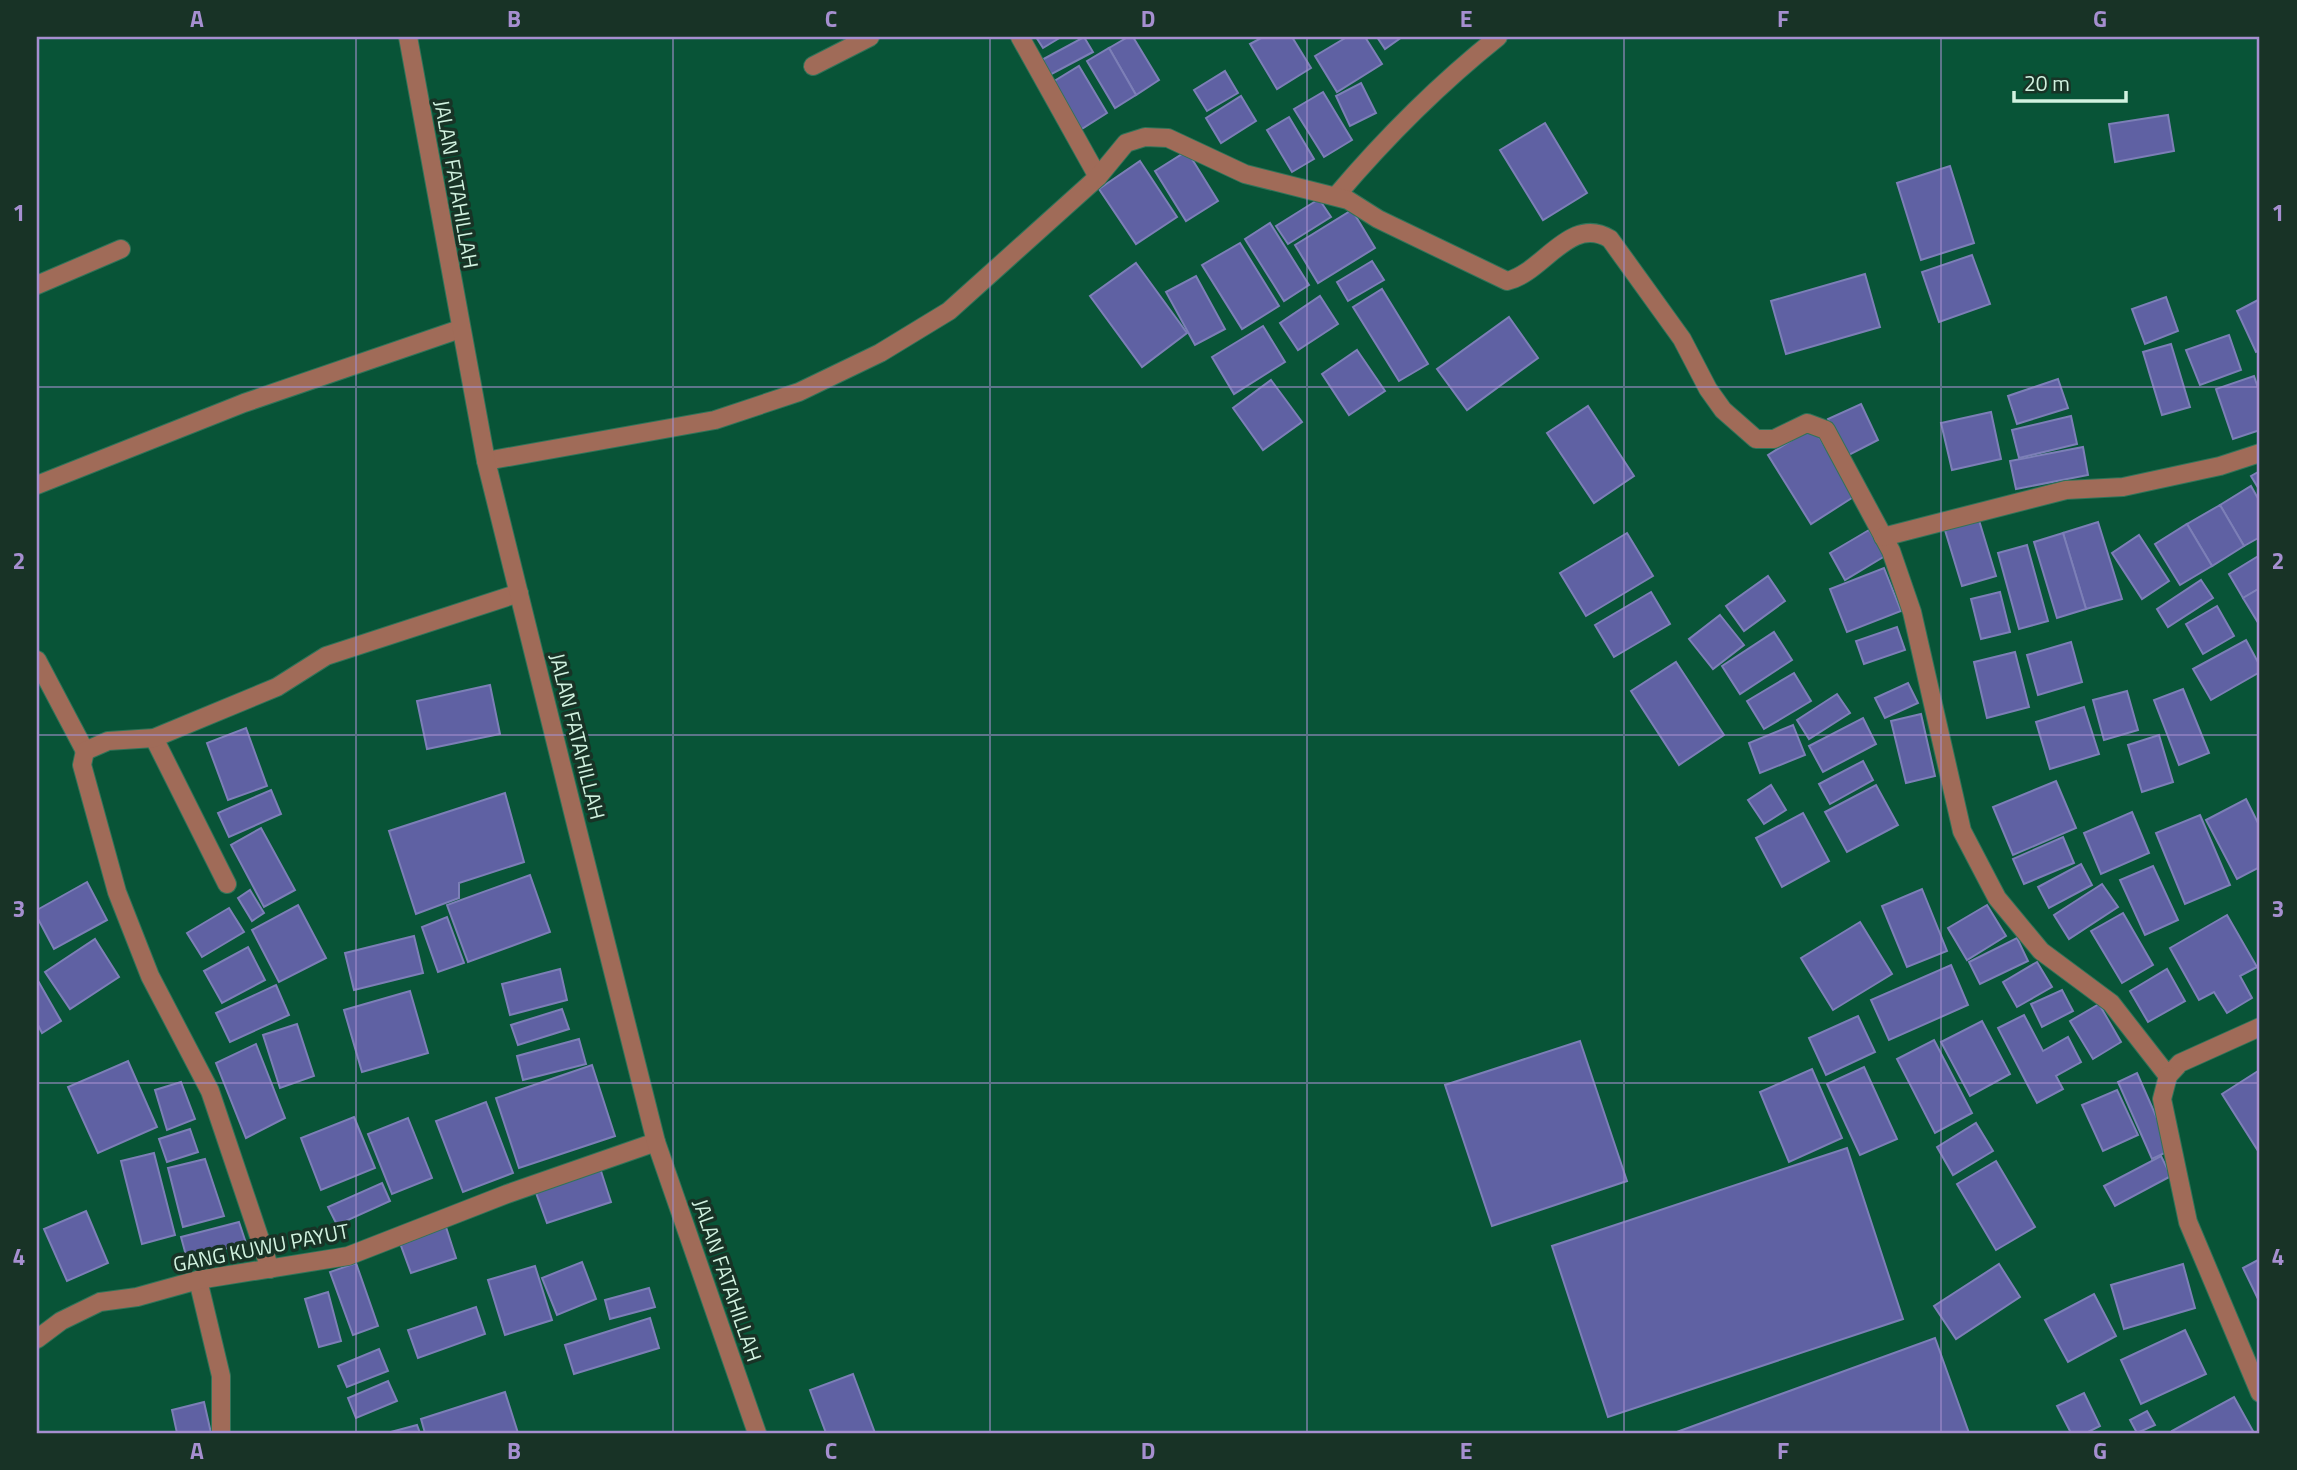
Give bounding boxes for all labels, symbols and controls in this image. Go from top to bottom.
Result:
text: A [190,1,204,36]
text: B [507,1,521,36]
text: C [825,1,837,36]
text: D [1141,1,1155,36]
text: E [1460,1,1472,36]
text: F [1777,1,1789,36]
text: G [2093,1,2107,36]
scale bar [2014,60,2126,104]
text: 20 m [2024,67,2070,99]
street label: JALAN FATAHILLAH [426,97,488,271]
text: 1 [13,195,25,230]
text: 1 [2272,195,2284,230]
text: 2 [13,543,25,578]
text: 2 [2272,543,2284,578]
street label: JALAN FATAHILLAH [542,649,614,823]
text: 3 [13,891,25,926]
text: 3 [2272,891,2284,926]
street label: JALAN FATAHILLAH [685,1194,771,1366]
street label: GANG KUWU PAYUT [170,1214,352,1280]
text: 4 [13,1239,25,1274]
text: 4 [2272,1239,2284,1274]
text: A [190,1433,204,1468]
text: B [507,1433,521,1468]
text: C [825,1433,837,1468]
text: D [1141,1433,1155,1468]
text: E [1460,1433,1472,1468]
text: F [1777,1433,1789,1468]
text: G [2093,1433,2107,1468]

